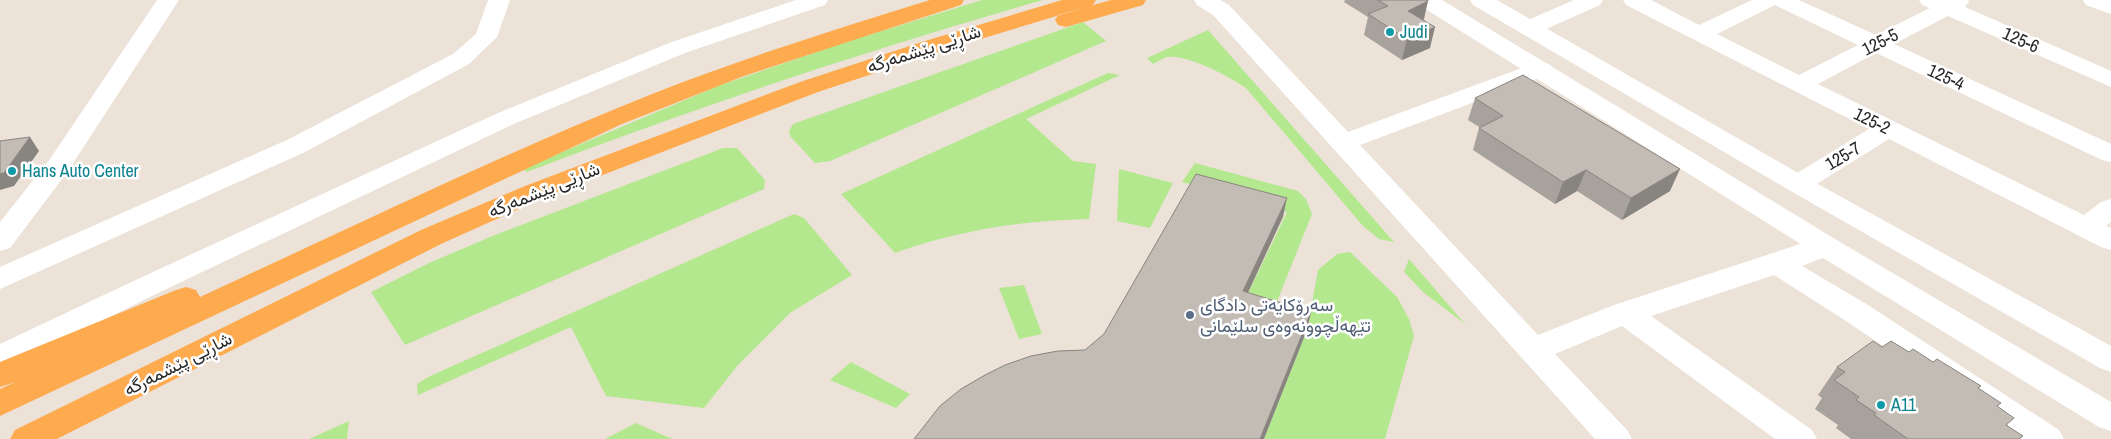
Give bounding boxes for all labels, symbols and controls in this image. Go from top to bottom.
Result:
street label: شاڕێی پێشمەرگە [864,18,985,81]
place label: Judi [1400,19,1428,44]
street label: 125-6 [1999,20,2044,59]
street label: 125-5 [1857,22,1902,61]
marker: Judi [1384,26,1396,38]
street label: 125-4 [1924,57,1969,96]
street label: 125-2 [1850,101,1895,140]
street label: 125-7 [1820,135,1865,176]
street label: شاڕێی پێشمەرگە [484,156,604,225]
place label: Hans Auto Center [22,158,139,183]
marker: Hans Auto Center [6,165,18,177]
place label: سەرۆکایەتی دادگای تێهەڵچوونەوەی سلێمانی [1200,292,1371,338]
marker: سەرۆکایەتی دادگای تێهەڵچوونەوەی سلێمانی [1184,309,1196,321]
street label: شاڕێی پێشمەرگە [119,326,237,403]
place label: A11 [1890,392,1917,417]
marker: A11 [1875,399,1887,411]

